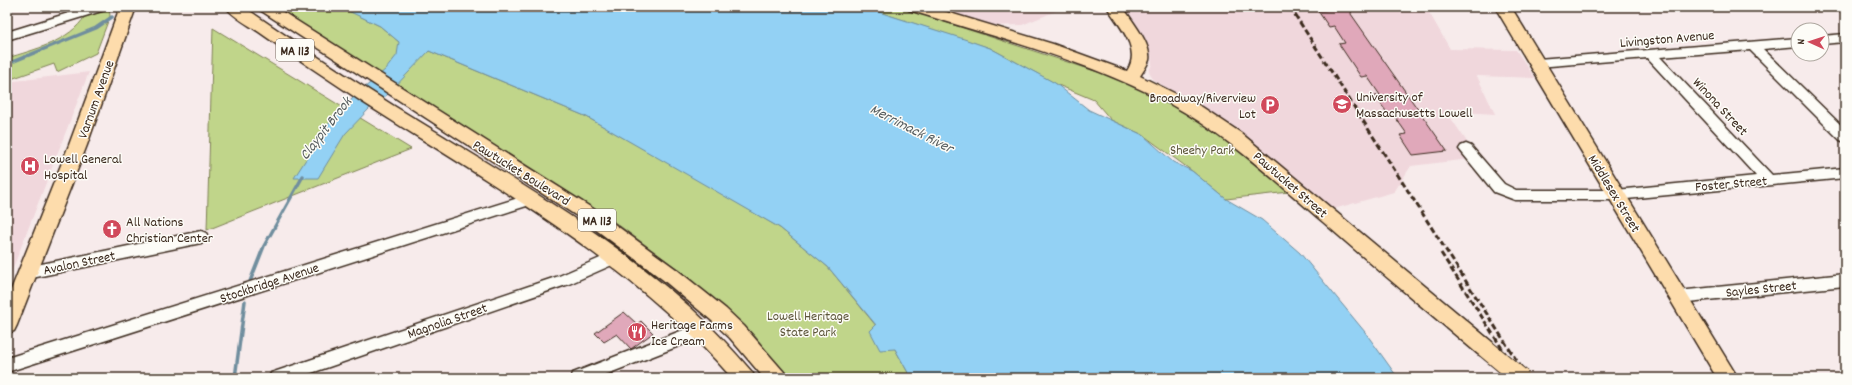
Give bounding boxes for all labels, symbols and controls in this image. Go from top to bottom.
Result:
north arrow [1790,22,1830,62]
street label: Livingston Avenue [1619,26,1715,54]
text: N [1794,38,1810,45]
road number: MA 113 [276,39,314,61]
street label: Varnum Avenue [73,58,120,142]
street label: Winona Street [1687,74,1752,141]
place label: University of Massachusetts Lowell [1356,88,1473,124]
place label: Broadway/Riverview Lot [1149,89,1256,125]
water label: Claypit Brook [295,91,359,166]
school or university icon: University of Massachusetts Lowell [1331,93,1353,115]
parking icon: Broadway/Riverview Lot [1259,94,1281,116]
water label: Merrimack River [866,99,958,161]
street label: Pawtucket Boulevard [468,136,574,212]
park label: Sheehy Park [1170,141,1234,161]
street label: Pawtucket Street [1248,147,1331,224]
place label: Lowell General Hospital [44,150,123,186]
street label: Middlesex Street [1582,151,1644,237]
hospital icon: Lowell General Hospital [19,155,41,177]
street label: Foster Street [1694,172,1768,198]
road number: MA 113 [578,209,616,231]
place label: All Nations Christian Center [126,213,214,249]
church icon: All Nations Christian Center [101,218,123,240]
street label: Avalon Street [41,247,117,281]
street label: Stockbridge Avenue [217,258,322,309]
street label: Sayles Street [1725,276,1798,304]
street label: Magnolia Street [405,299,490,345]
park label: Lowell Heritage State Park [767,307,849,343]
place label: Heritage Farms Ice Cream [651,316,733,352]
restaurant icon: Heritage Farms Ice Cream [626,321,648,343]

